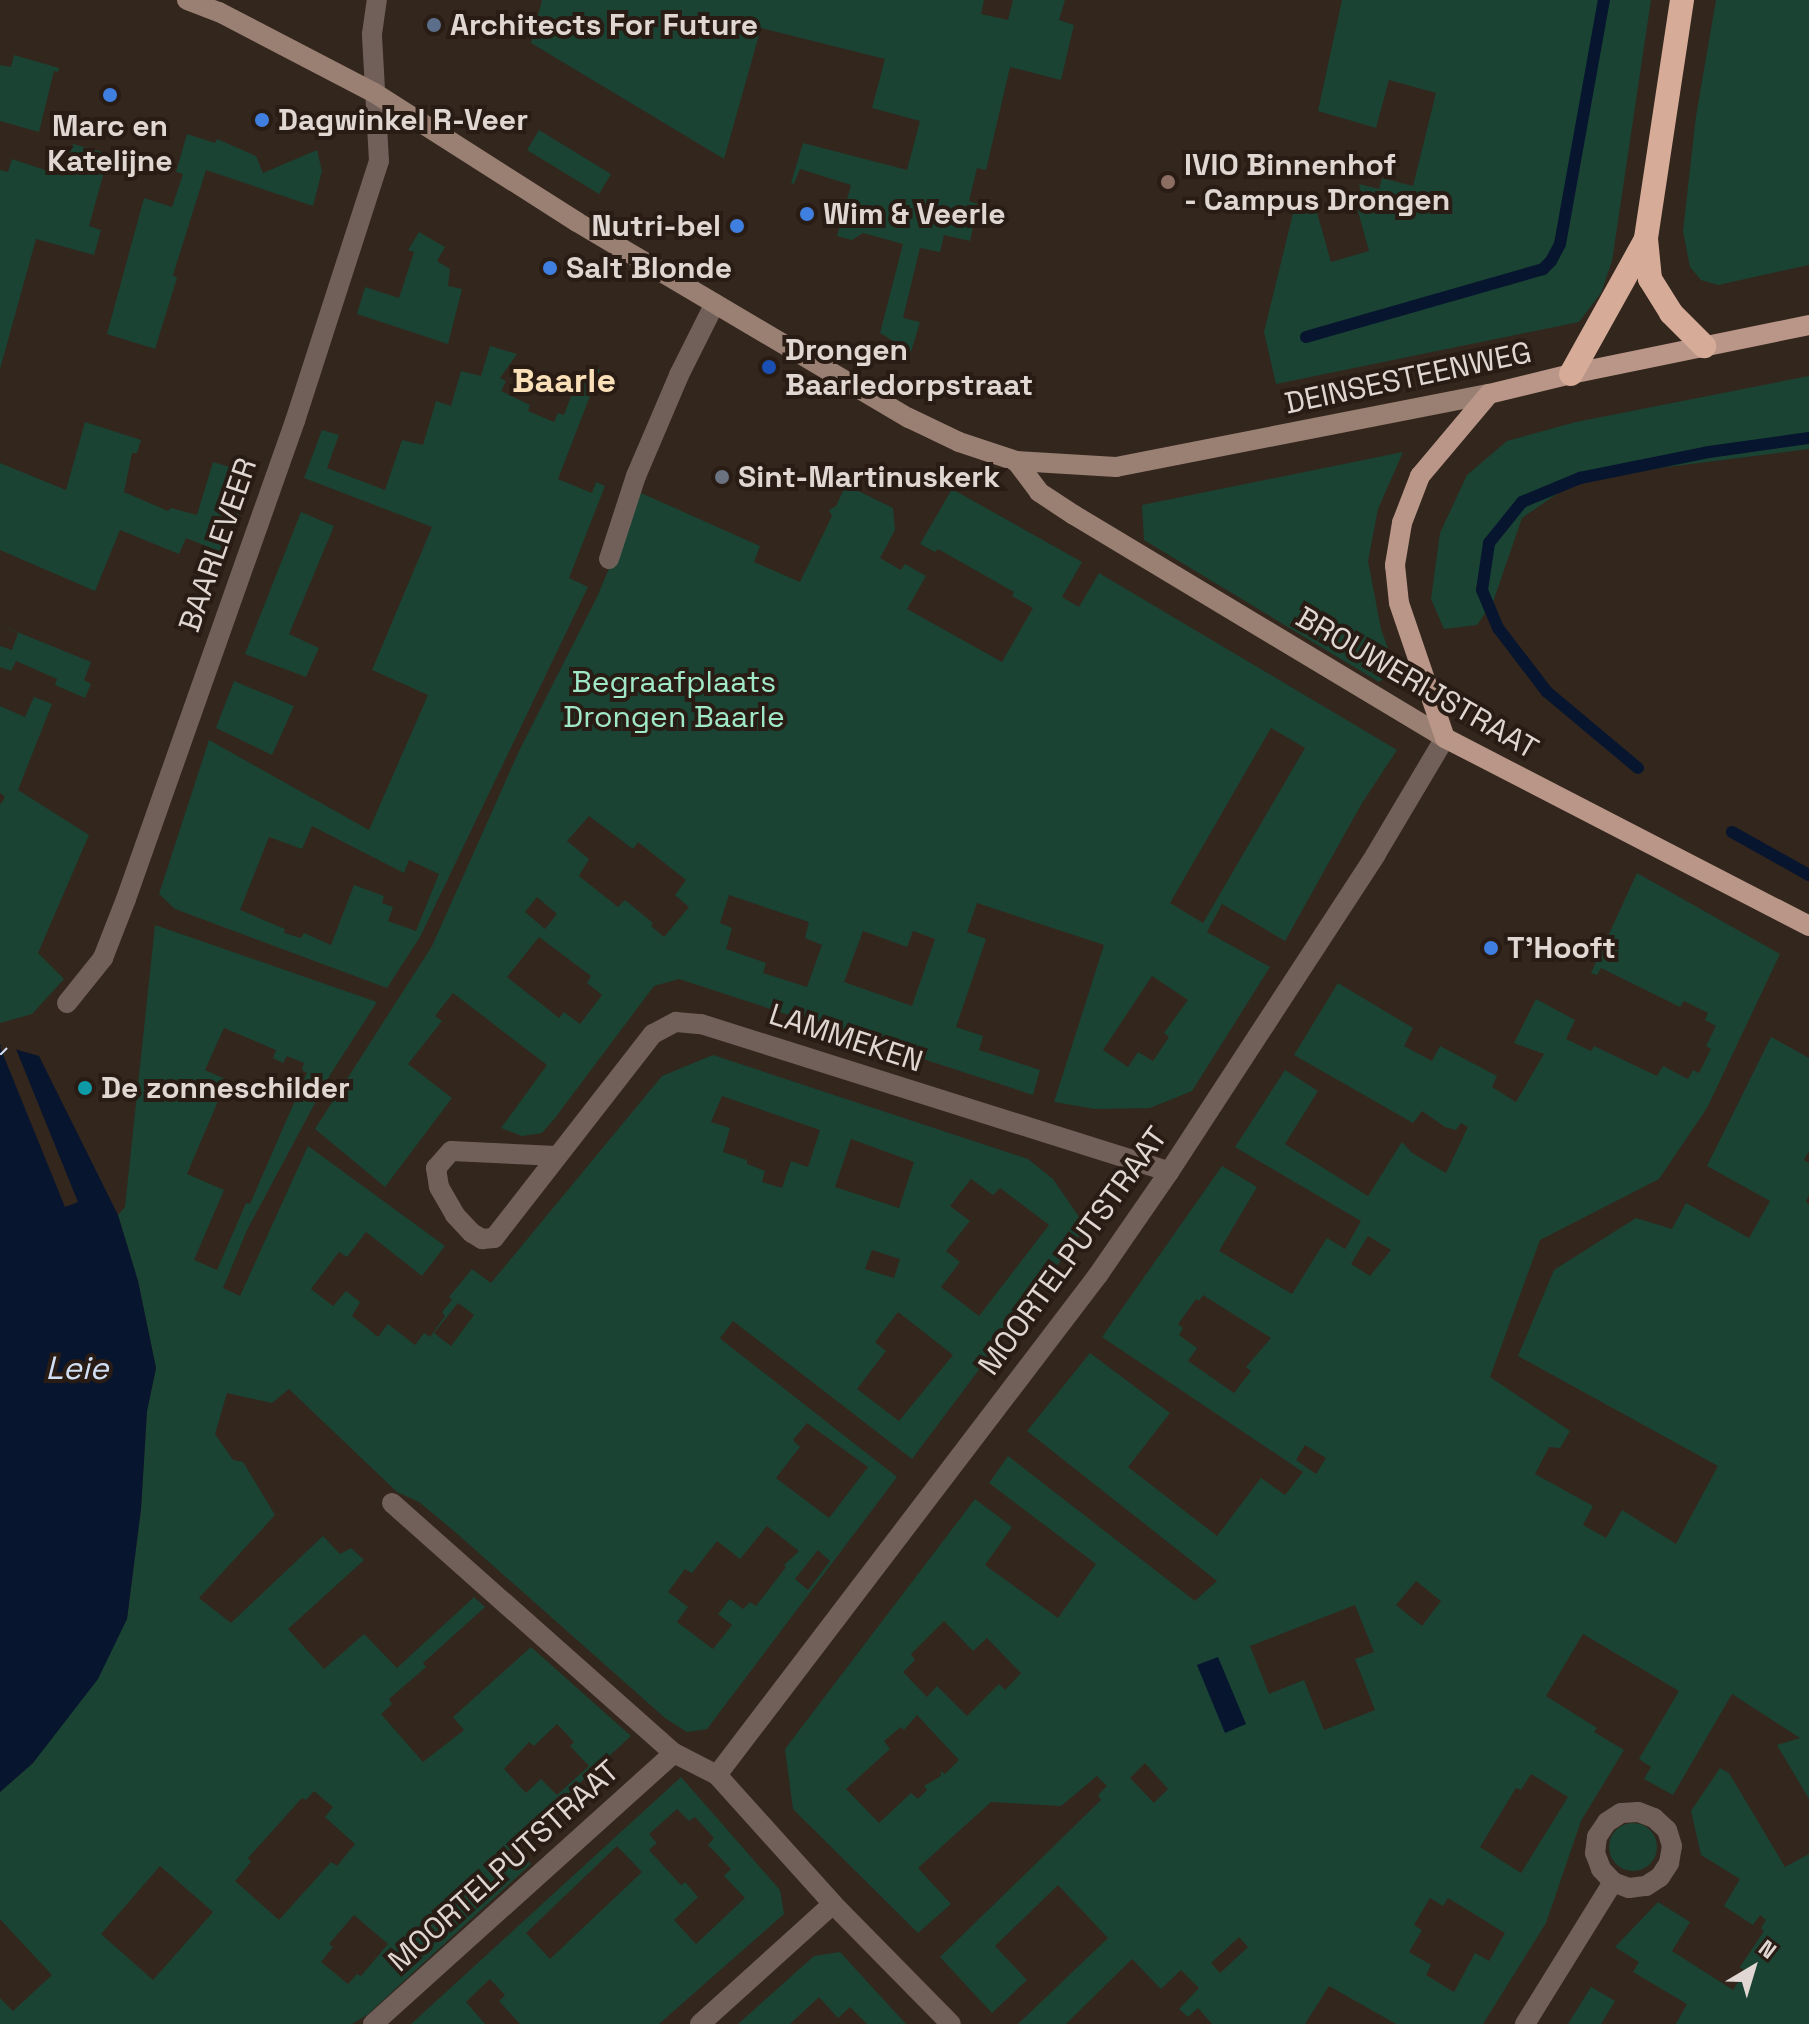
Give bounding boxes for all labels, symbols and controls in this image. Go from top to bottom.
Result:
place label: Architects For Future [450,7,758,43]
marker: Architects For Future [425,16,443,34]
marker: Marc en Katelijne [101,86,119,104]
place label: Dagwinkel R-Veer [278,102,528,138]
place label: Marc en Katelijne [47,108,173,178]
marker: Dagwinkel R-Veer [253,111,271,129]
place label: IVIO Binnenhof - Campus Drongen [1184,147,1451,218]
marker: IVIO Binnenhof - Campus Drongen [1159,173,1177,191]
place label: Wim & Veerle [823,196,1006,232]
marker: Wim & Veerle [798,205,816,223]
place label: Nutri-bel [591,208,721,244]
marker: Nutri-bel [728,217,746,235]
place label: Salt Blonde [566,250,732,286]
marker: Salt Blonde [541,259,559,277]
place label: Drongen Baarledorpstraat [785,332,1033,402]
street label: DEINSESTEENWEG [1281,334,1535,422]
marker: Drongen Baarledorpstraat [760,358,778,376]
district label: Baarle [512,361,616,401]
street label: BAARLEVEER [172,454,264,636]
place label: Sint-Martinuskerk [738,459,1000,495]
marker: Sint-Martinuskerk [713,468,731,486]
street label: BROUWERIJSTRAAT [1290,599,1544,767]
park label: Begraafplaats Drongen Baarle [563,664,785,734]
place label: T'Hooft [1507,930,1616,966]
marker: T'Hooft [1482,939,1500,957]
street label: LAMMEKEN [765,996,927,1080]
place label: De zonneschilder [101,1070,350,1106]
marker: De zonneschilder [76,1079,94,1097]
street label: MOORTELPUTSTRAAT [971,1120,1175,1382]
water label: Leie [45,1349,109,1387]
street label: MOORTELPUTSTRAAT [381,1753,627,1979]
north arrow [1713,1928,1793,2008]
text: N [1753,1934,1782,1965]

